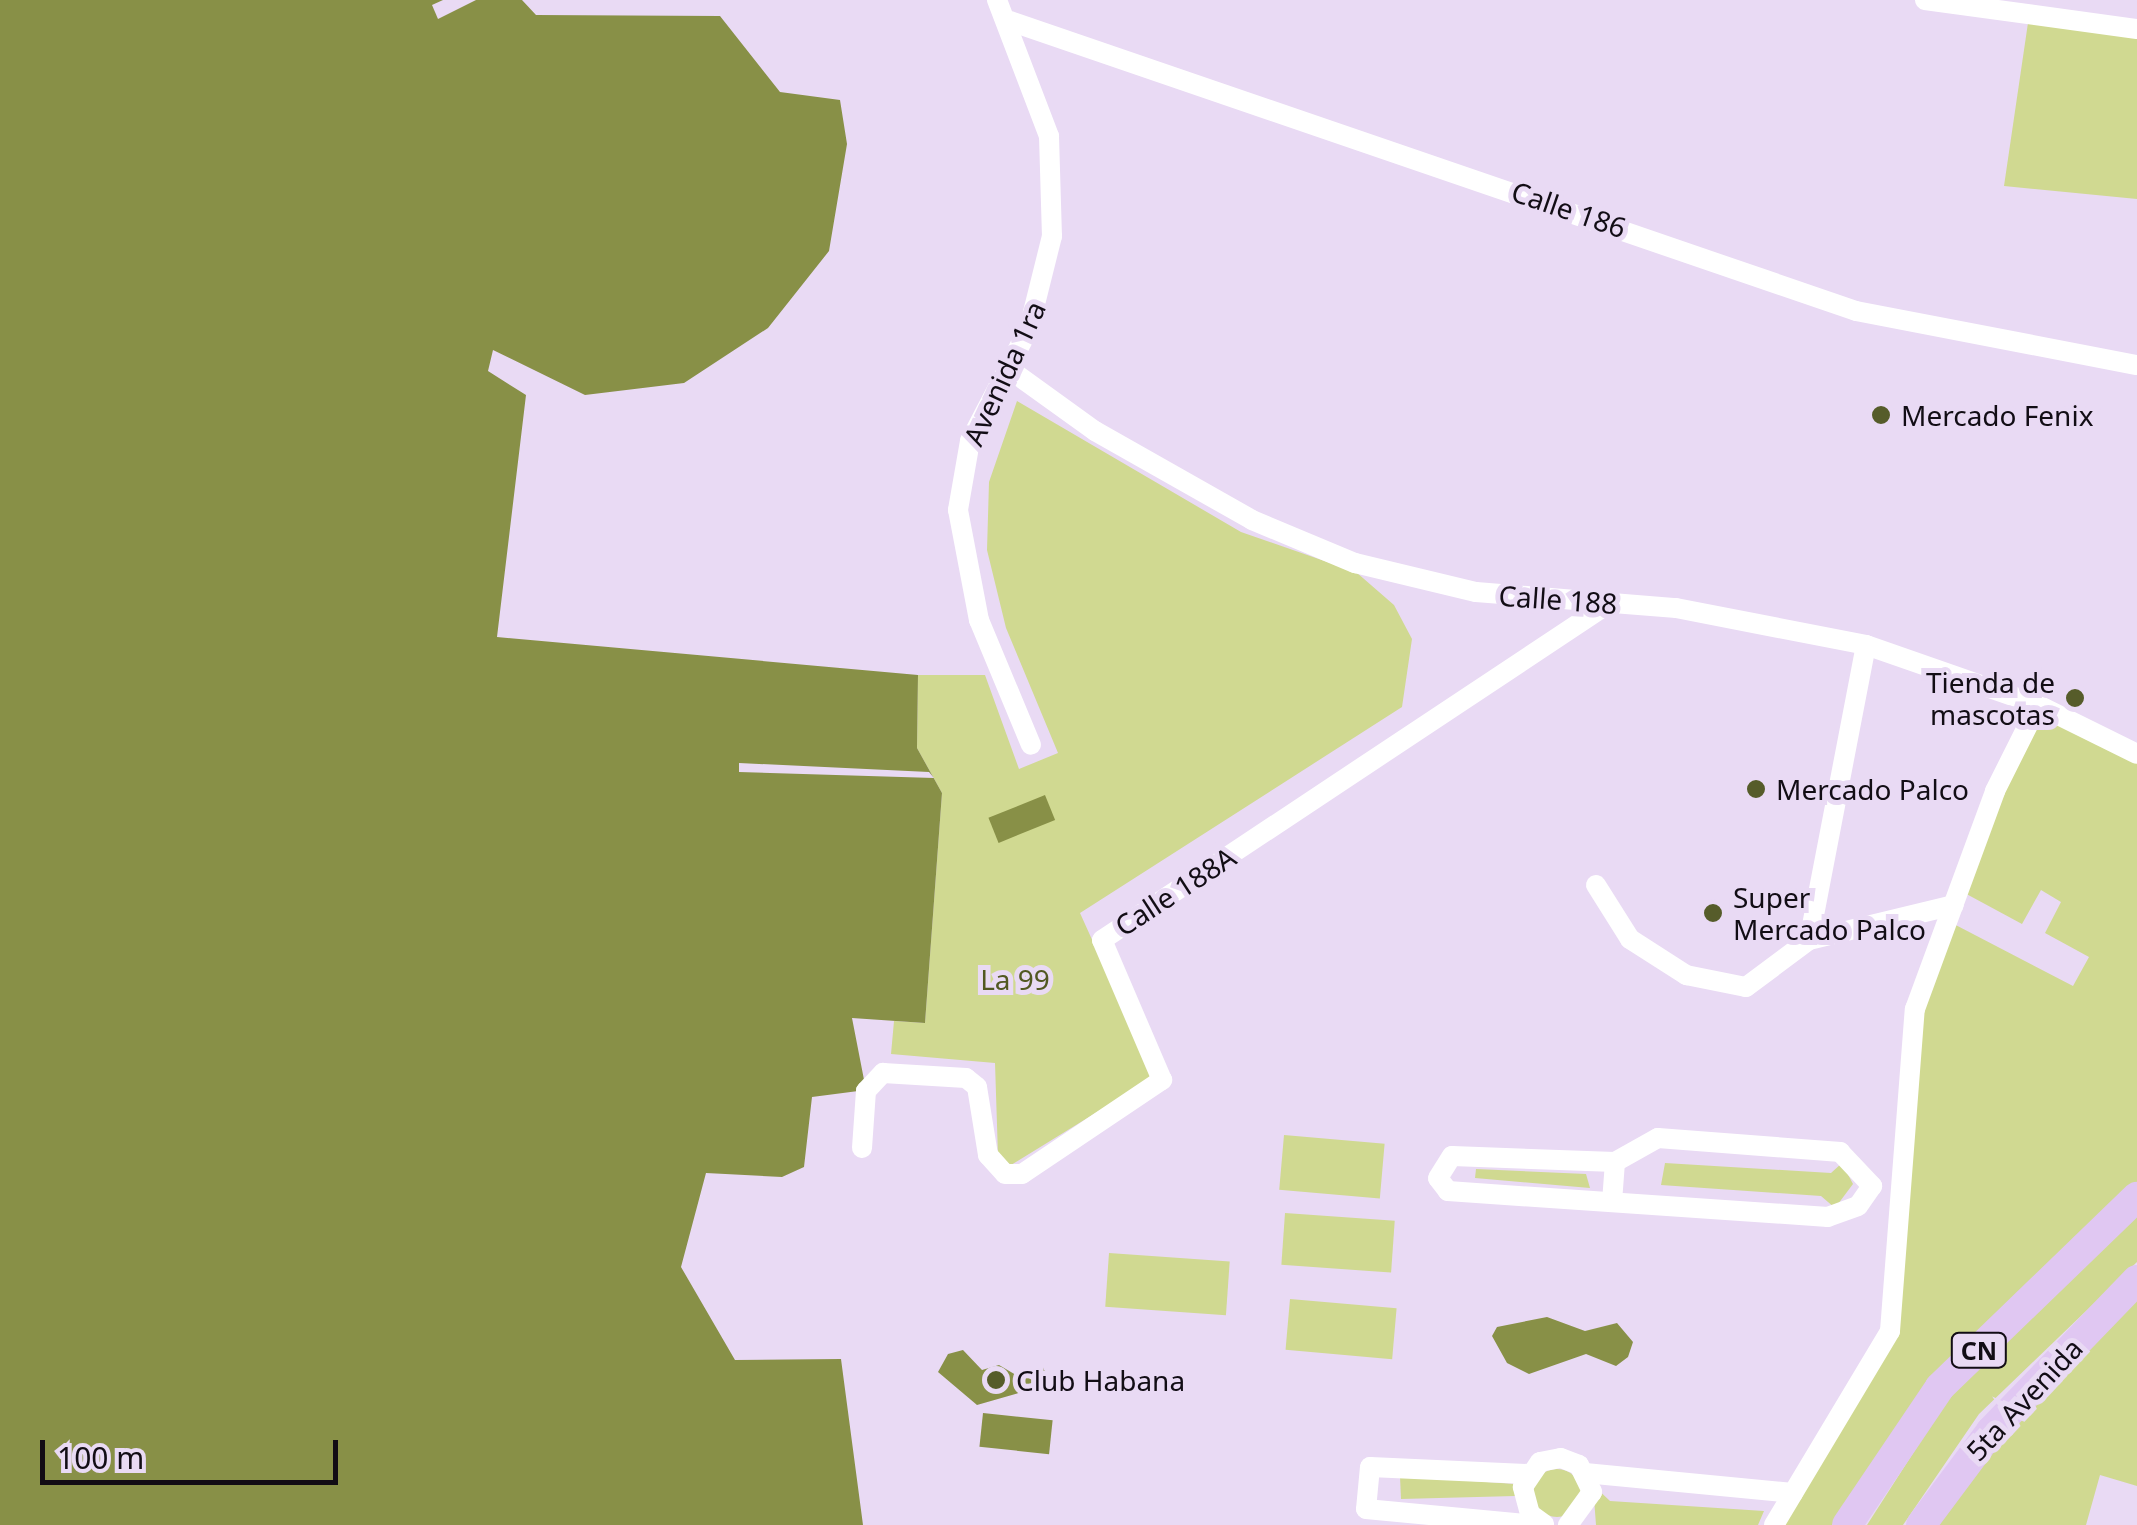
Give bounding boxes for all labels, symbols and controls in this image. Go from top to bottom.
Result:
street label: Calle 186 [1507,174,1631,244]
street label: Avenida 1ra [956,295,1052,451]
place label: Mercado Fenix [1901,398,2093,432]
marker: Mercado Fenix [1870,404,1892,426]
street label: Calle 188 [1497,578,1619,620]
place label: Tienda de mascotas [1926,665,2055,731]
marker: Tienda de mascotas [2064,687,2086,709]
place label: Mercado Palco [1776,772,1969,806]
marker: Mercado Palco [1745,778,1767,800]
street label: Calle 188A [1108,840,1242,942]
place label: Super Mercado Palco [1733,880,1926,946]
marker: Super Mercado Palco [1702,902,1724,924]
park label: La 99 [980,962,1050,996]
road number: CN [1949,1330,2009,1370]
street label: 5ta Avenida [1959,1331,2089,1467]
place label: Club Habana [1016,1363,1185,1397]
marker: Club Habana [985,1369,1007,1391]
scale bar [45,1420,342,1482]
text: 100 m [57,1437,144,1478]

